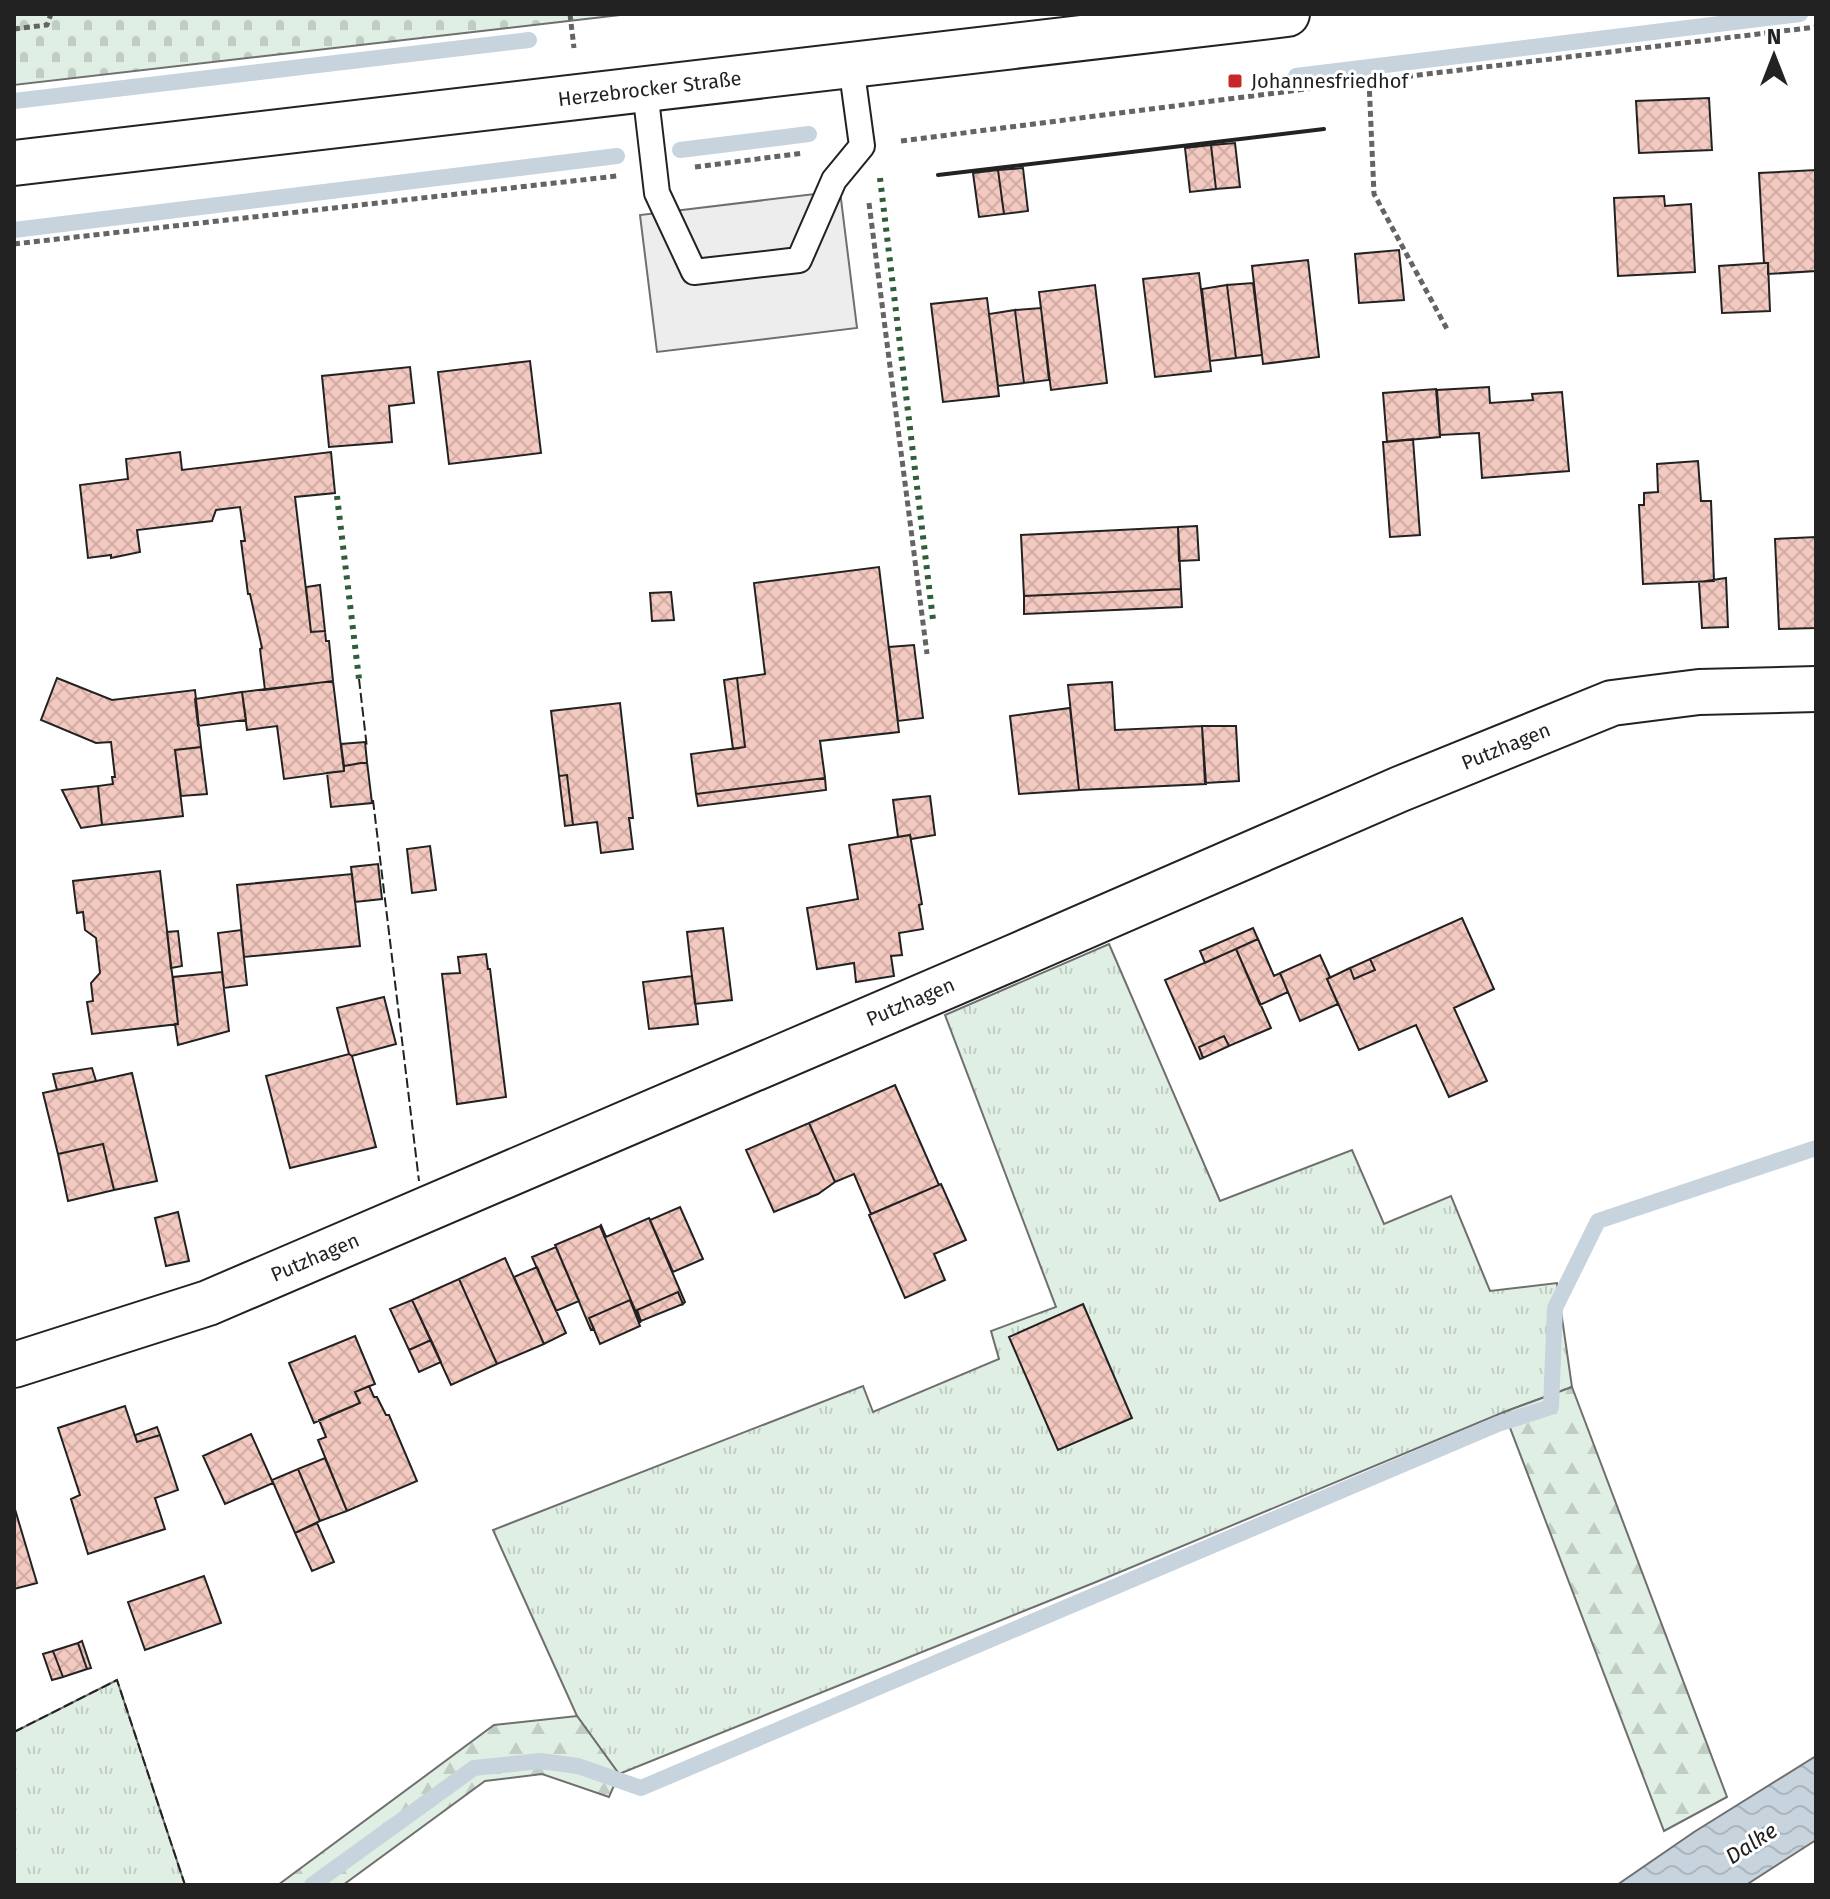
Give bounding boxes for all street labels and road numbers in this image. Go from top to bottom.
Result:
street label: Herzebrocker Straße [557,66,743,111]
street label: Putzhagen [1458,717,1554,775]
street label: Putzhagen [863,972,958,1031]
street label: Putzhagen [267,1228,363,1287]

